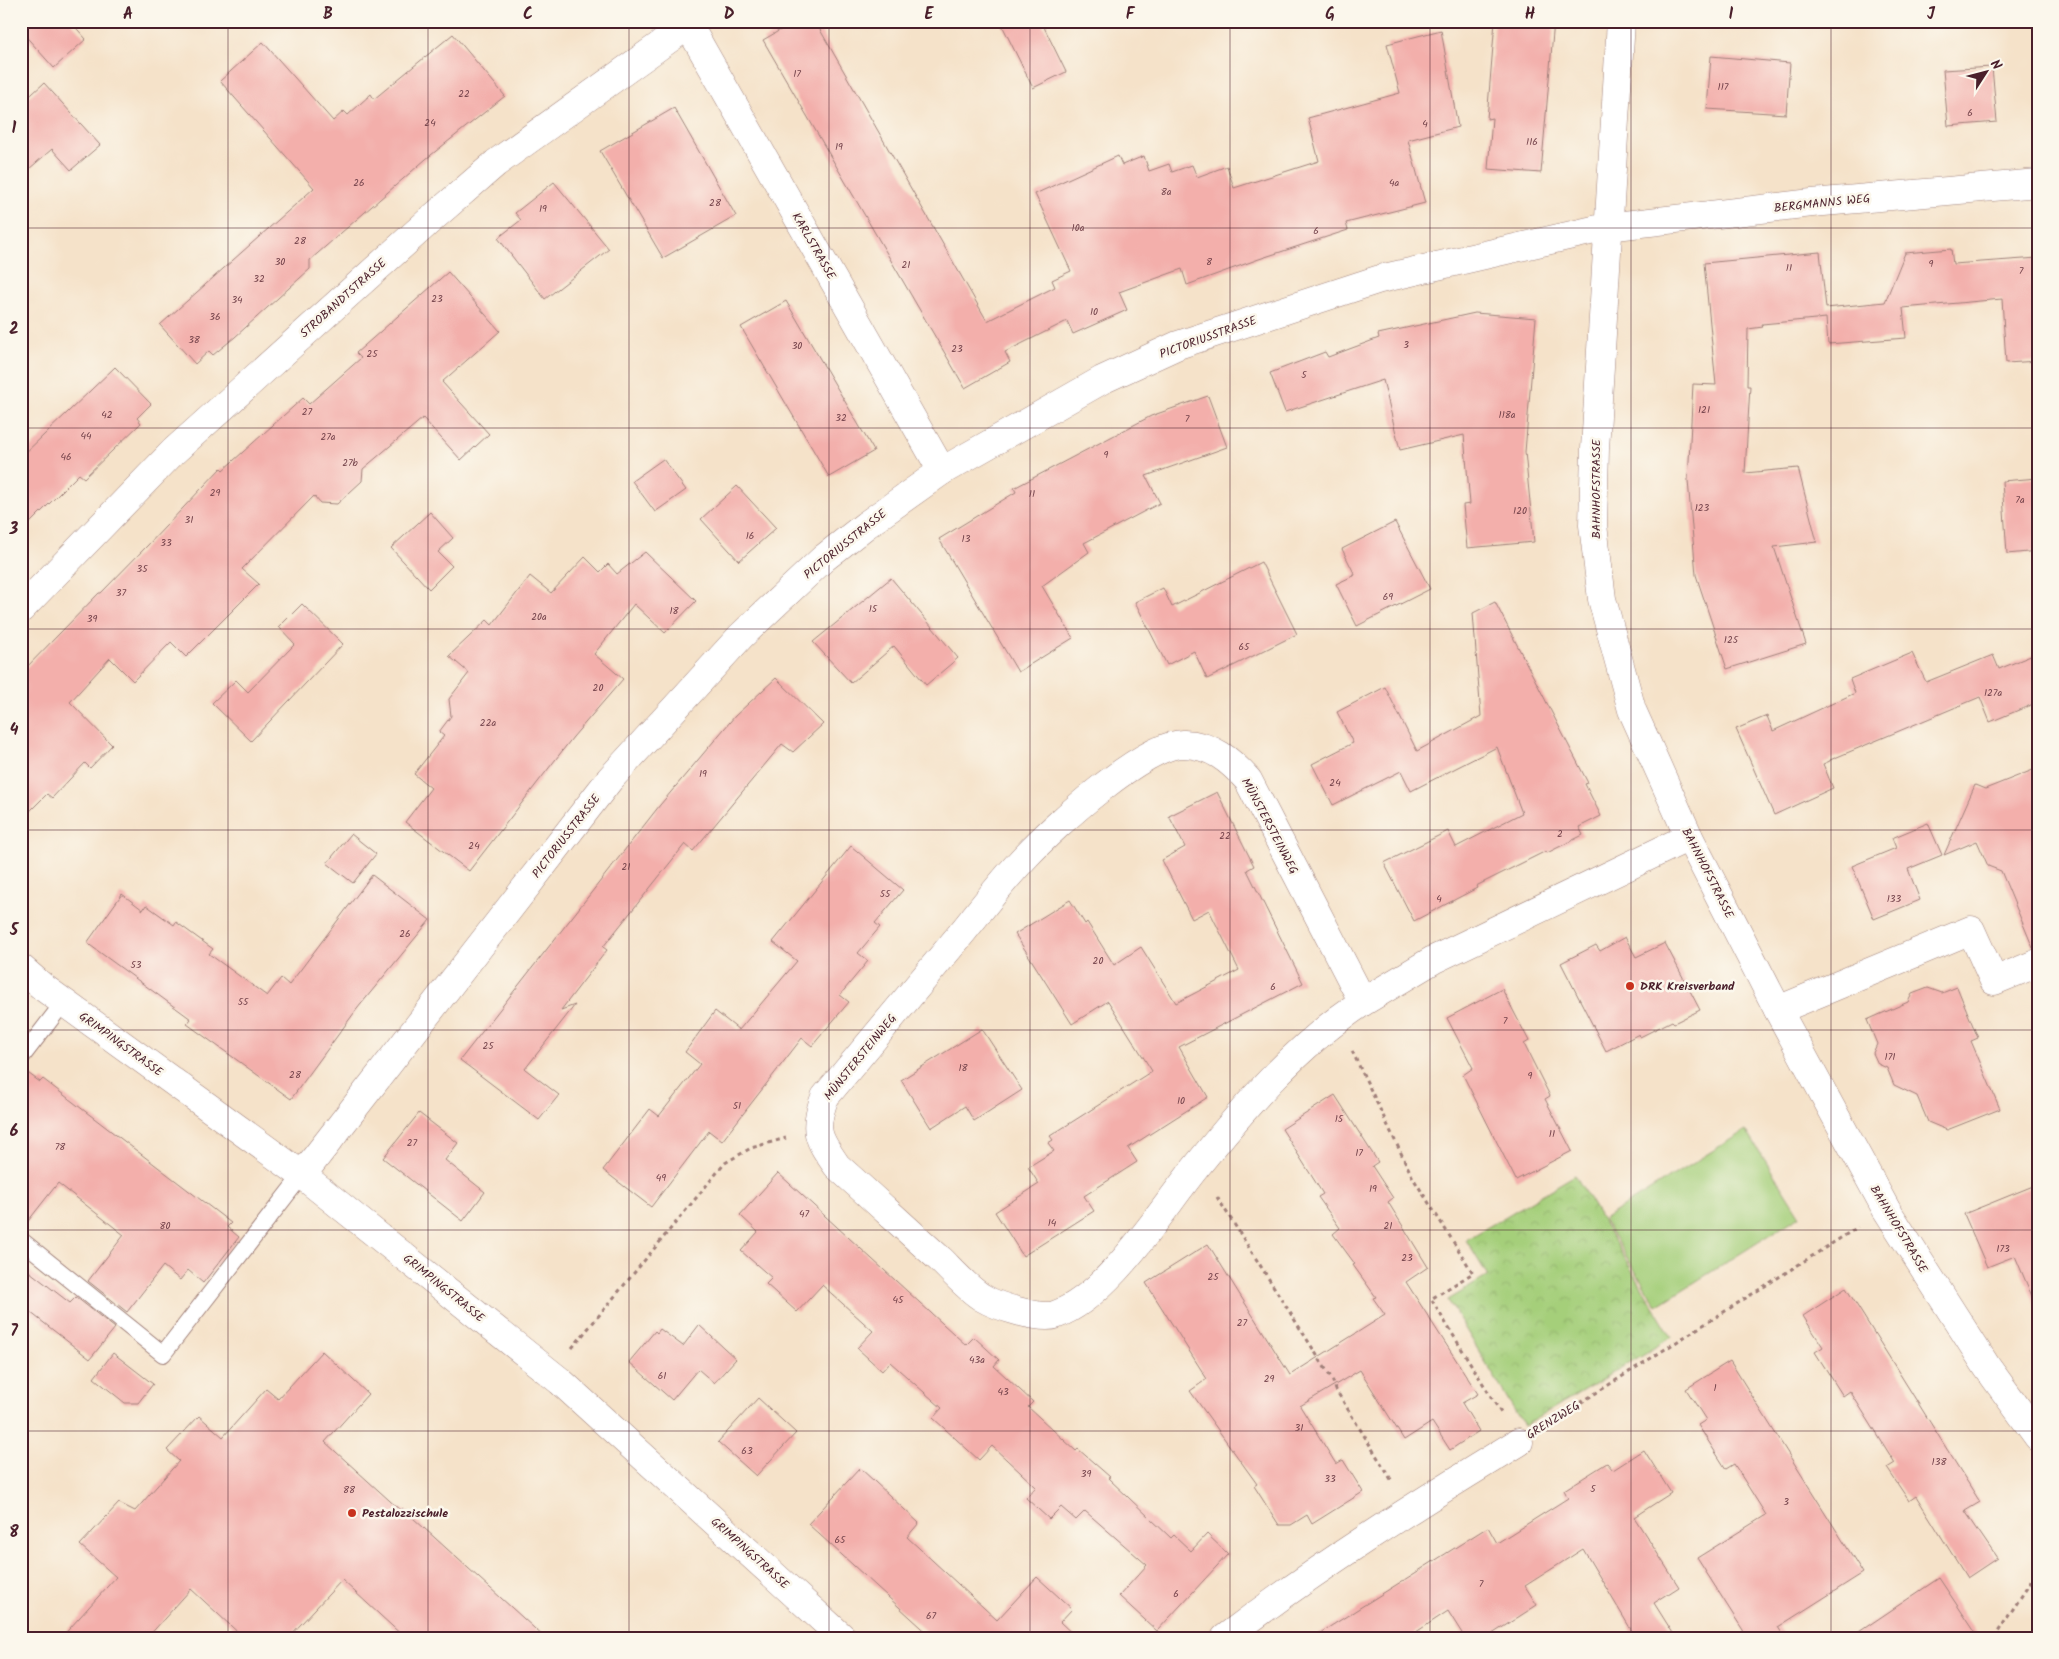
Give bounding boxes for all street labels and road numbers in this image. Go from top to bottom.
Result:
street label: BERGMANNS WEG [1773,189,1871,218]
street label: KARLSTRASSE [787,209,841,284]
street label: STROBANDTSTRASSE [296,253,392,343]
street label: PICTORIUSSTRASSE [1157,311,1260,364]
street label: BAHNHOFSTRASSE [1587,438,1606,539]
street label: PICTORIUSSTRASSE [800,504,892,584]
street label: MÜNSTERSTEINWEG [1236,775,1303,878]
street label: PICTORIUSSTRASSE [527,789,606,882]
street label: BAHNHOFSTRASSE [1676,825,1739,923]
street label: GRIMPINGSTRASSE [75,1007,168,1082]
street label: MÜNSTERSTEINWEG [819,1010,901,1105]
street label: BAHNHOFSTRASSE [1865,1182,1933,1278]
street label: GRIMPINGSTRASSE [399,1250,489,1328]
street label: GRENZWEG [1523,1396,1584,1445]
street label: GRIMPINGSTRASSE [706,1513,794,1595]

